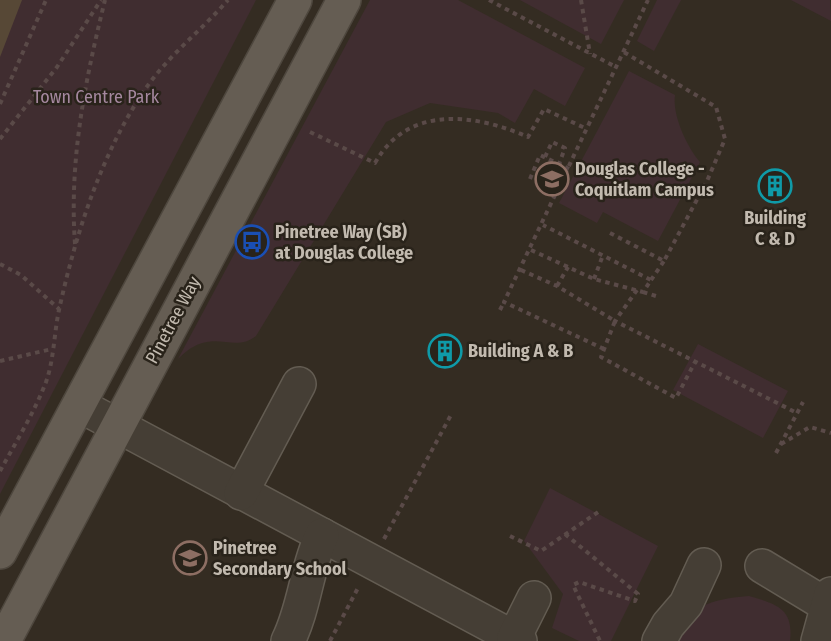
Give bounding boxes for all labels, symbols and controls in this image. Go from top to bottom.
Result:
park label: Town Centre Park [33,86,160,108]
place label: Douglas College - Coquitlam Campus [575,158,714,201]
school or university icon: Douglas College - Coquitlam Campus [534,161,570,197]
building icon: Building C & D [757,168,793,204]
place label: Building C & D [744,207,806,250]
place label: Pinetree Way (SB) at Douglas College [275,221,413,264]
bus stop icon: Pinetree Way (SB) at Douglas College [234,224,270,260]
street label: Pinetree Way [141,273,205,367]
building icon: Building A & B [427,333,463,369]
place label: Building A & B [468,340,573,362]
place label: Pinetree Secondary School [213,537,347,580]
school or university icon: Pinetree Secondary School [172,540,208,576]

